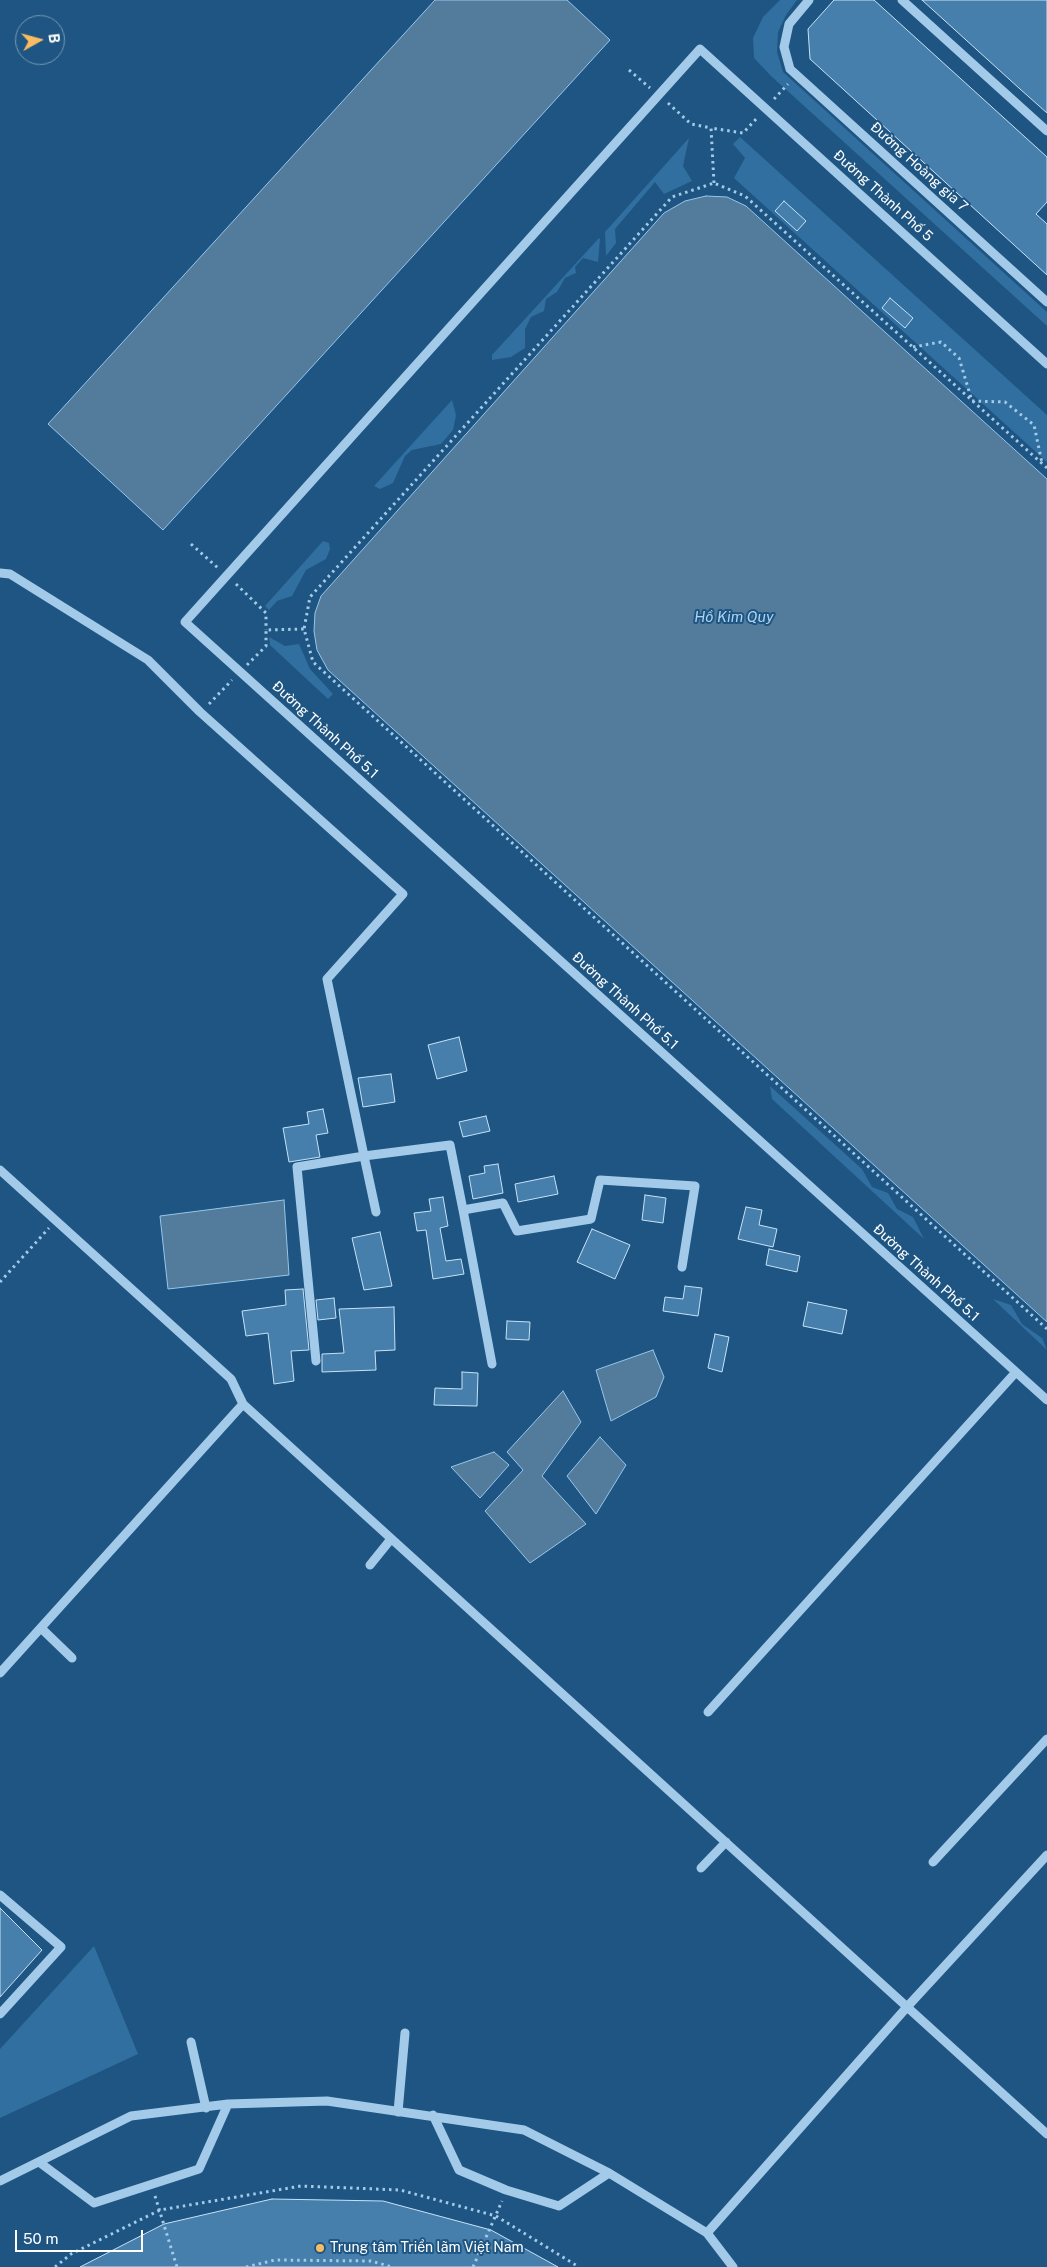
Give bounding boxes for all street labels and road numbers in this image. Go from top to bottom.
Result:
street label: Đường Hoàng gia 7 [867,119,971,215]
street label: Đường Thành Phố 5 [830,147,936,245]
street label: Đường Thành Phố 5.1 [268,678,382,782]
street label: Đường Thành Phố 5.1 [568,949,682,1053]
street label: Đường Thành Phố 5.1 [869,1221,983,1325]

